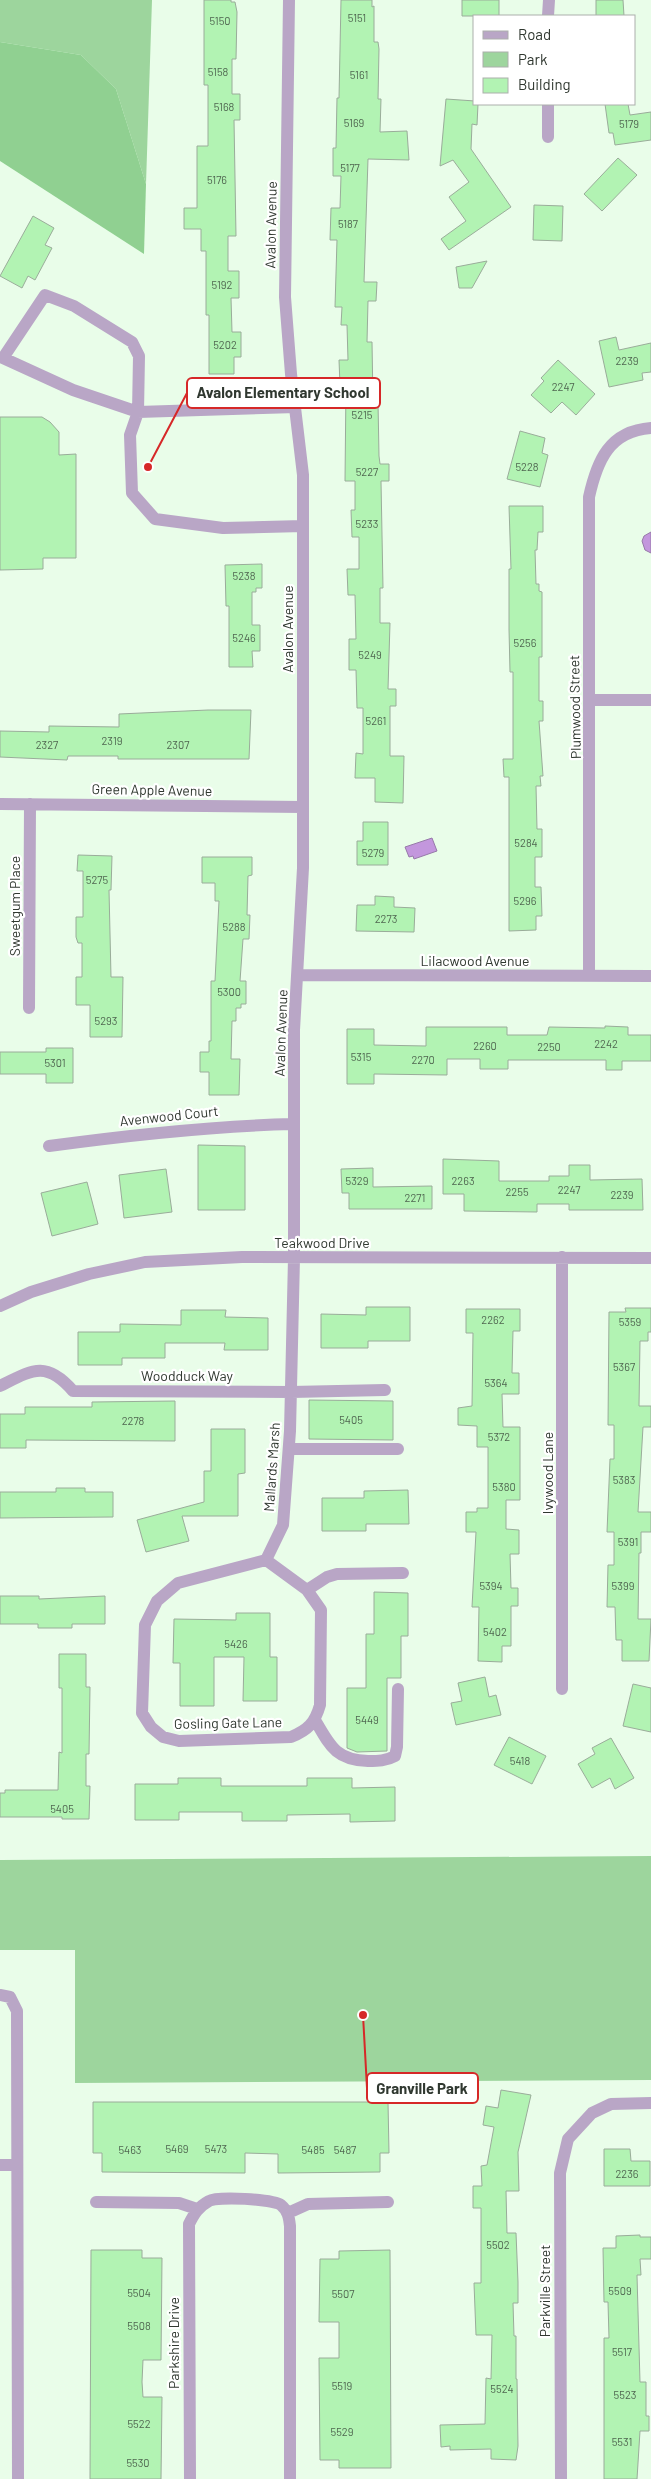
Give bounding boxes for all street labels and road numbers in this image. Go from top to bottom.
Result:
street label: Avalon Avenue [261,181,280,269]
street label: Avalon Avenue [279,585,296,673]
street label: Plumwood Street [565,655,584,759]
street label: Green Apple Avenue [91,780,213,799]
street label: Sweetgum Place [6,856,23,956]
street label: Lilacwood Avenue [420,952,530,969]
street label: Avalon Avenue [270,989,291,1077]
street label: Avenwood Court [119,1102,219,1129]
street label: Teakwood Drive [274,1234,370,1251]
street label: Woodduck Way [141,1367,233,1384]
street label: Mallards Marsh [260,1422,283,1512]
street label: Ivywood Lane [539,1432,556,1514]
street label: Gosling Gate Lane [174,1713,282,1732]
street label: Parkville Street [536,2245,553,2337]
street label: Parkshire Drive [165,2297,182,2389]

